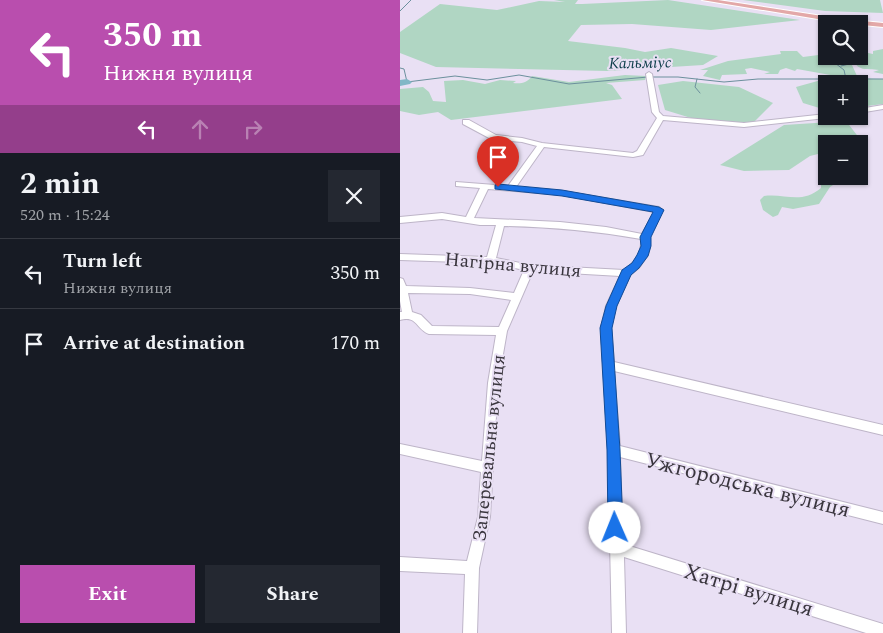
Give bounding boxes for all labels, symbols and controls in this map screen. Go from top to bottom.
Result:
text: 350 m [103,9,202,62]
map controls [818,15,868,185]
button: search [818,15,868,65]
icon: left [20,20,85,85]
water label: Кальміус [608,50,672,76]
text: Нижня вулиця [103,57,253,90]
button: + [818,75,868,125]
icon: left [133,115,161,143]
icon: ahead [186,115,214,143]
icon: right [239,115,267,143]
button: − [818,135,868,185]
pin [477,136,519,187]
icon: arrive [484,143,512,171]
text: 2 min [20,161,100,207]
button: close [328,170,380,222]
text: 520 m · 15:24 [20,203,110,227]
street label: Нагірна вулиця [443,245,582,286]
text: Turn left [63,247,142,276]
text: 350 m [330,259,380,288]
icon: left [20,260,48,288]
text: Нижня вулиця [63,276,172,300]
text: Arrive at destination [63,329,245,358]
text: 170 m [330,329,380,358]
icon: arrive [20,330,48,358]
street label: Заперевальна вулиця [465,353,514,543]
street label: Ужгородська вулиця [642,444,854,527]
position arrow [588,501,640,553]
street label: Хатрі вулиця [680,555,818,626]
button: Exit [20,565,195,623]
button: Share [205,565,380,623]

